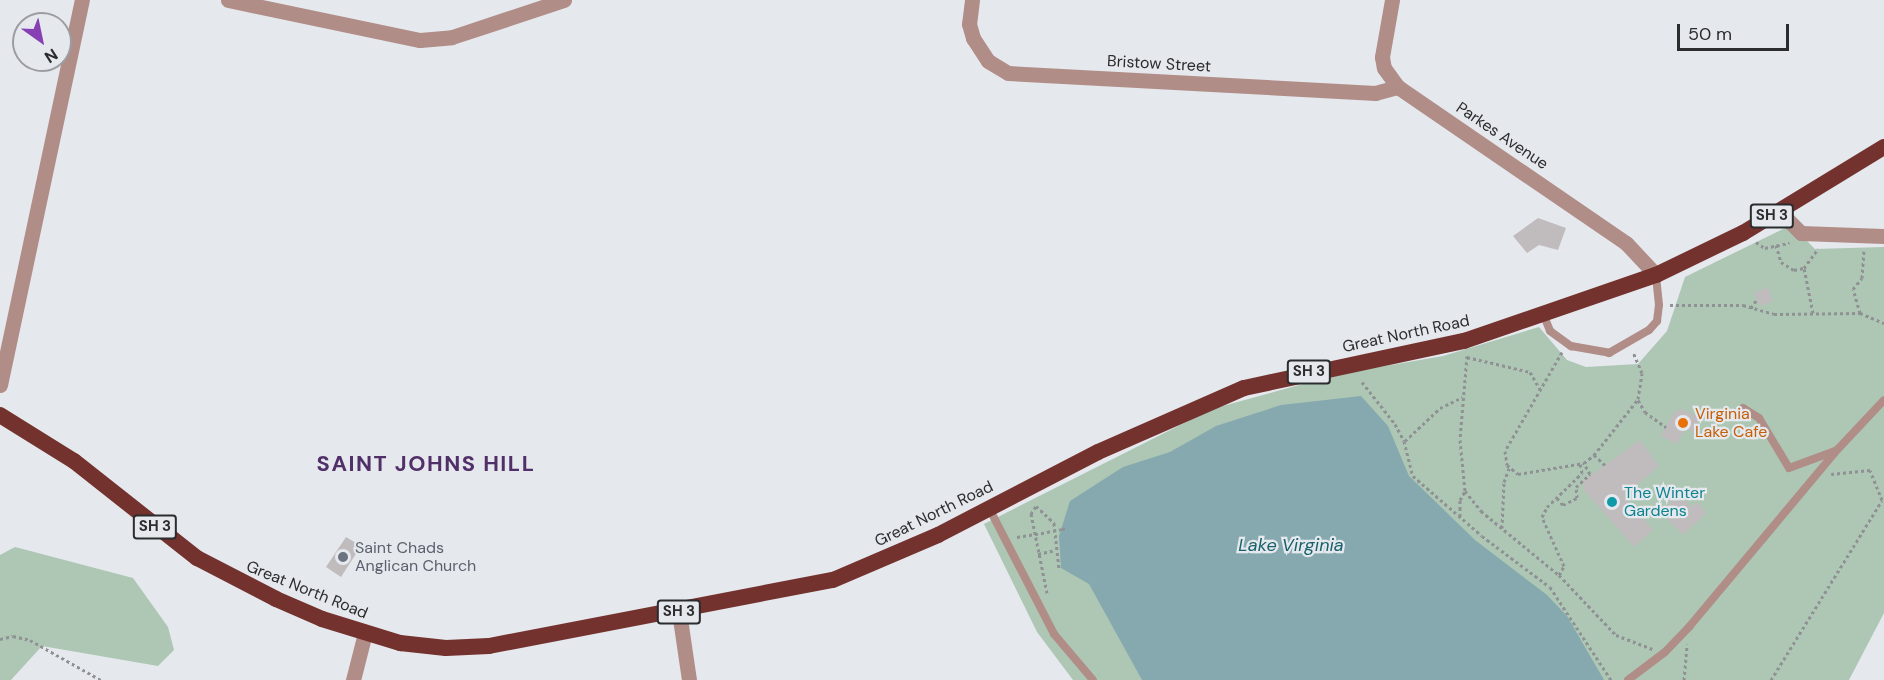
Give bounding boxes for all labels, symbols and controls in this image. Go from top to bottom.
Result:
north arrow [12,12,72,72]
scale bar [1680,12,1792,50]
text: 50 m [1688,22,1732,46]
text: N [40,44,62,68]
street label: Bristow Street [1107,52,1211,76]
street label: Parkes Avenue [1452,98,1552,174]
road number: SH 3 [1750,204,1794,228]
street label: Great North Road [1341,311,1471,357]
road number: SH 3 [1286,360,1332,384]
place label: Virginia Lake Cafe [1695,404,1767,442]
marker: Virginia Lake Cafe [1676,416,1690,430]
district label: SAINT JOHNS HILL [317,451,535,477]
street label: Great North Road [872,477,996,551]
place label: The Winter Gardens [1624,483,1705,521]
marker: The Winter Gardens [1605,495,1619,509]
road number: SH 3 [132,515,178,539]
water label: Lake Virginia [1238,534,1344,556]
place label: Saint Chads Anglican Church [355,538,476,576]
marker: Saint Chads Anglican Church [336,550,350,564]
street label: Great North Road [243,557,371,623]
road number: SH 3 [656,600,702,624]

